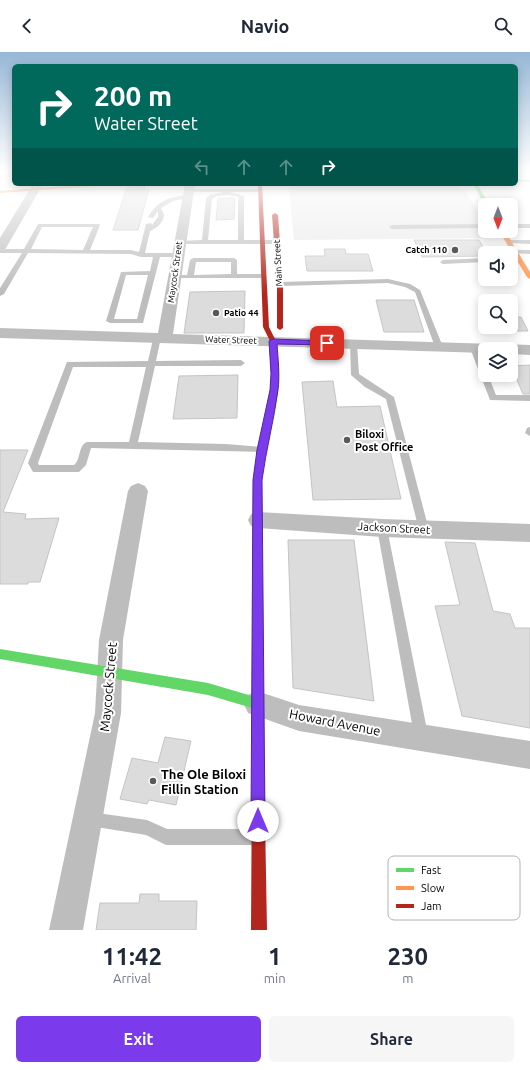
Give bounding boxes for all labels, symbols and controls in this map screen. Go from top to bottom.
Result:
icon: back [16,15,38,37]
icon: search [492,15,514,37]
text: Navio [241,16,289,36]
icon: right [28,80,80,132]
text: 200 m [94,80,172,111]
text: Water Street [94,113,198,133]
icon: left [191,156,213,178]
icon: ahead [233,156,255,178]
icon: ahead [275,156,297,178]
icon: right [317,156,339,178]
north arrow [478,198,518,238]
map controls [478,198,518,382]
street label: Main Street [272,239,284,287]
street label: Maycock Street [166,240,184,303]
place label: Catch 110 [406,245,447,255]
marker: Catch 110 [450,245,460,255]
button: sound [478,246,518,286]
button: search [478,294,518,334]
marker: Patio 44 [211,308,221,318]
place label: Patio 44 [224,308,259,318]
pin [310,326,344,360]
icon: arrive [316,332,338,354]
street label: Water Street [205,334,258,346]
button: layers [478,342,518,382]
place label: Biloxi Post Office [355,428,413,453]
marker: Biloxi Post Office [342,435,352,445]
street label: Jackson Street [358,520,431,536]
street label: Maycock Street [97,642,119,732]
street label: Howard Avenue [288,706,382,738]
place label: The Ole Biloxi Fillin Station [161,767,246,796]
marker: The Ole Biloxi Fillin Station [148,776,158,786]
position arrow [237,800,279,842]
legend [388,856,520,920]
text: Fast [421,864,442,876]
text: Slow [421,882,445,894]
text: Jam [421,900,442,912]
text: 11:42 [102,943,162,970]
text: 1 [268,943,281,970]
text: 230 [388,943,428,970]
text: Arrival [113,971,151,985]
text: min [264,971,286,985]
text: m [402,971,413,985]
button: Exit [16,1016,261,1062]
button: Share [269,1016,514,1062]

